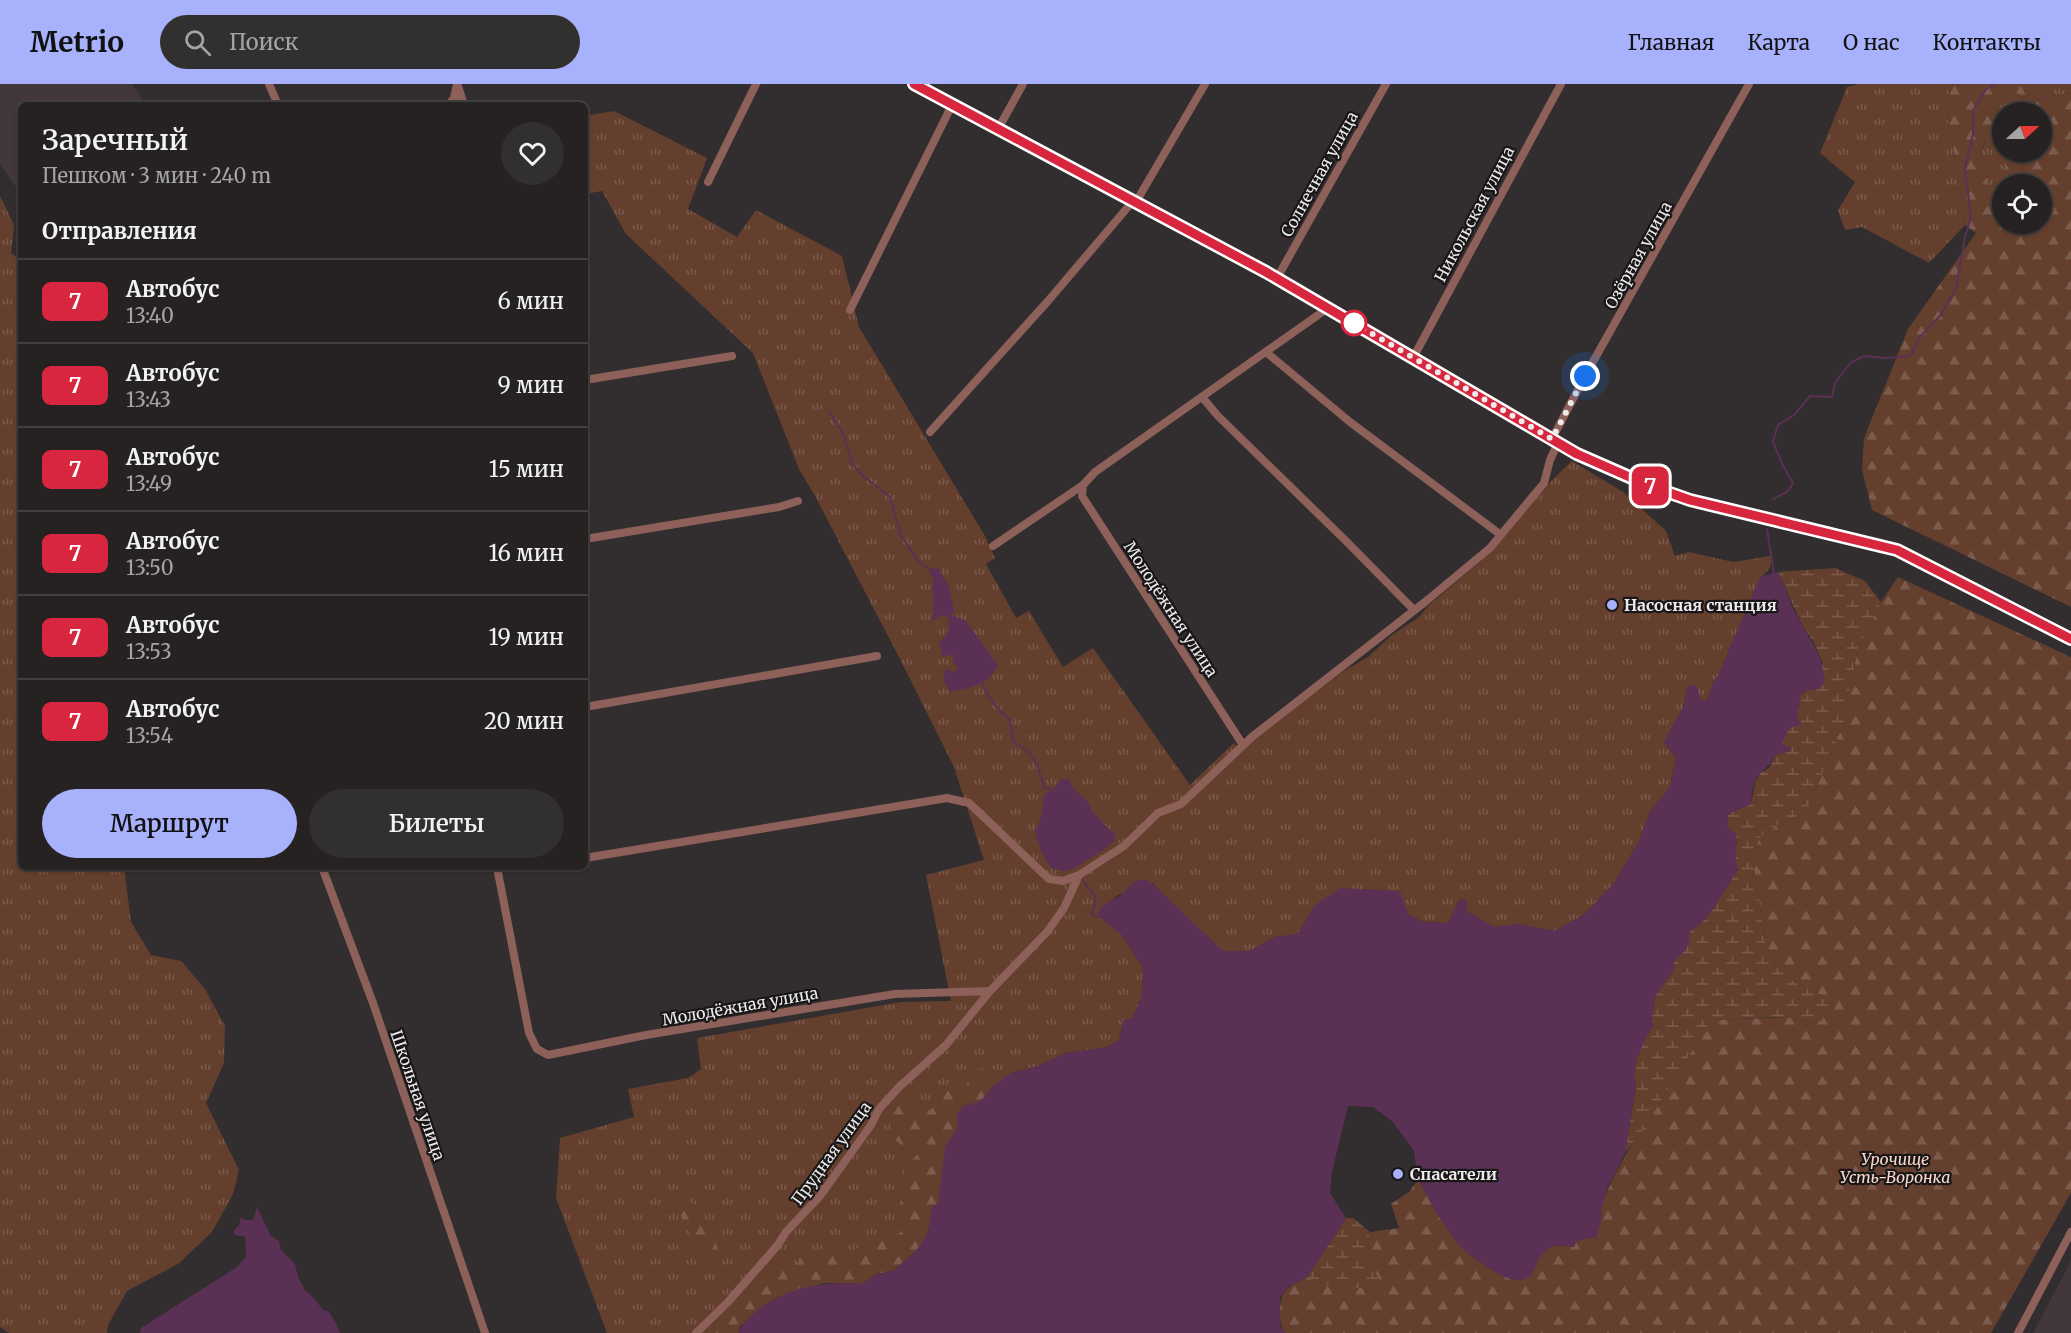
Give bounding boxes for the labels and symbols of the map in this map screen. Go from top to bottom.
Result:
north arrow [1992,102,2052,162]
street label: Солнечная улица [1276,107,1362,240]
street label: Никольская улица [1430,142,1518,285]
street label: Озёрная улица [1600,197,1676,312]
unlabelled marker [1341,310,1367,336]
your location [1570,361,1600,391]
line badge: 7 [1630,466,1670,506]
street label: Молодёжная улица [1120,537,1223,681]
place label: Насосная станция [1624,595,1777,615]
marker: Насосная станция [1605,598,1619,612]
street label: Молодёжная улица [660,982,820,1030]
street label: Школьная улица [386,1027,450,1163]
street label: Прудная улица [787,1097,875,1209]
park label: Урочище Усть-Воронка [1840,1149,1950,1187]
place label: Спасатели [1410,1164,1497,1184]
marker: Спасатели [1391,1167,1405,1181]

